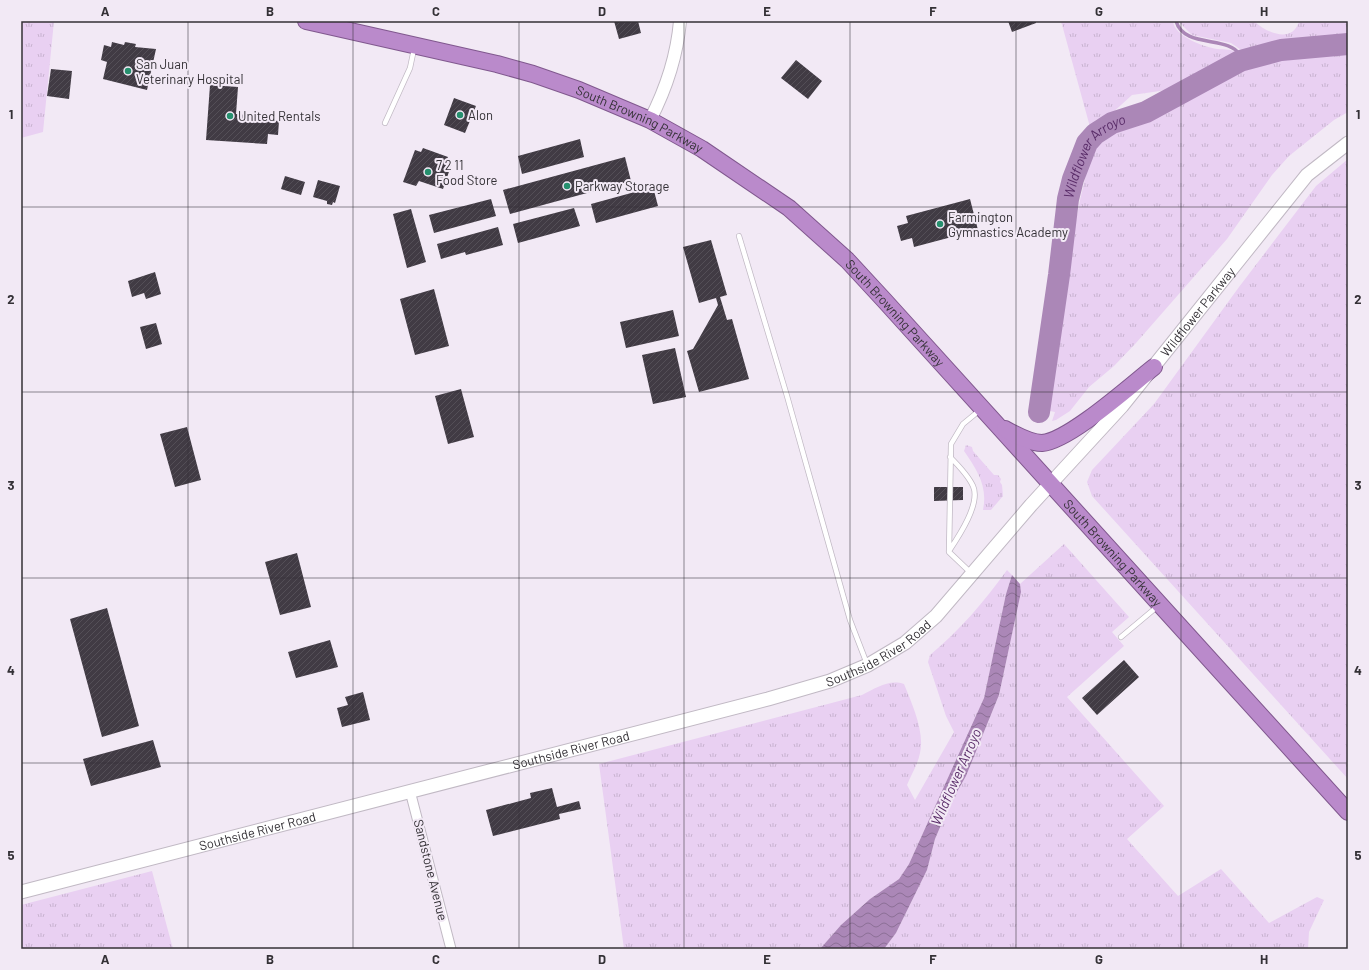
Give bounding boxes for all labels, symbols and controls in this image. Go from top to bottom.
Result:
text: A [101,3,110,19]
text: B [266,3,274,19]
text: C [432,3,440,19]
text: D [598,3,606,19]
text: E [763,3,771,19]
text: F [929,3,937,19]
text: G [1095,3,1103,19]
text: H [1260,3,1268,19]
place label: San Juan Veterinary Hospital [136,56,243,87]
marker: San Juan Veterinary Hospital [123,66,133,76]
street label: South Browning Parkway [574,82,706,156]
text: 1 [9,106,13,122]
text: 1 [1356,106,1360,122]
place label: Alon [468,107,493,123]
place label: United Rentals [238,108,320,124]
marker: Alon [455,110,465,120]
water label: Wildflower Arroyo [1059,110,1127,200]
marker: United Rentals [225,111,235,121]
place label: 7 2 11 Food Store [436,157,498,188]
marker: 7 2 11 Food Store [423,167,433,177]
place label: Parkway Storage [575,178,669,194]
marker: Parkway Storage [562,181,572,191]
place label: Farmington Gymnastics Academy [948,209,1068,240]
marker: Farmington Gymnastics Academy [935,219,945,229]
street label: South Browning Parkway [842,256,948,370]
street label: Wildflower Parkway [1157,264,1238,360]
text: 2 [7,291,15,307]
text: 2 [1354,291,1362,307]
text: 3 [7,477,15,493]
text: 3 [1354,477,1362,493]
street label: South Browning Parkway [1060,496,1166,610]
street label: Southside River Road [824,616,934,690]
text: 4 [7,662,15,678]
text: 4 [1354,662,1362,678]
water label: Wildflower Arroyo [927,726,984,828]
street label: Southside River Road [511,727,631,773]
street label: Southside River Road [197,808,317,854]
street label: Sandstone Avenue [411,818,451,922]
text: 5 [7,847,15,863]
text: 5 [1354,847,1362,863]
text: A [101,951,110,967]
text: B [266,951,274,967]
text: C [432,951,440,967]
text: D [598,951,606,967]
text: E [763,951,771,967]
text: F [929,951,937,967]
text: G [1095,951,1103,967]
text: H [1260,951,1268,967]

